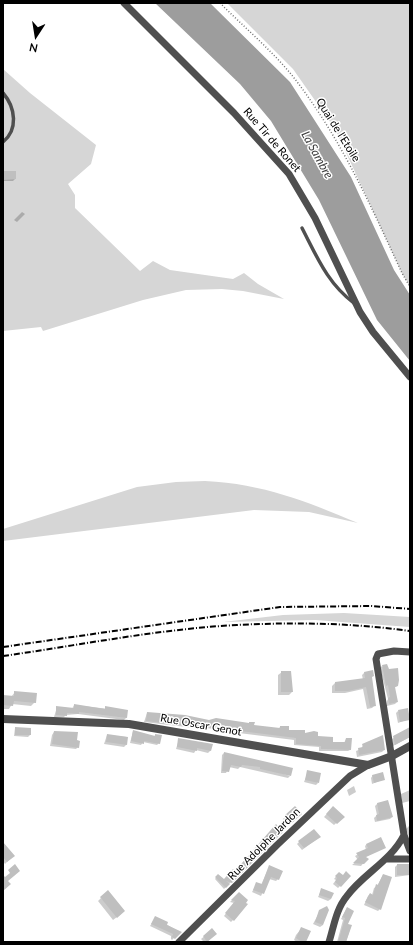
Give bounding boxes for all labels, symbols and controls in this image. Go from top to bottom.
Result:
north arrow [16,16,56,56]
text: N [28,41,39,55]
street label: Quai de l'Etoile [313,96,363,164]
street label: Rue Tir de Ronet [241,105,303,175]
water label: La Sambre [298,129,336,181]
street label: Rue Oscar Genot [159,711,243,739]
street label: Rue Adolphe Jardon [225,805,303,883]

